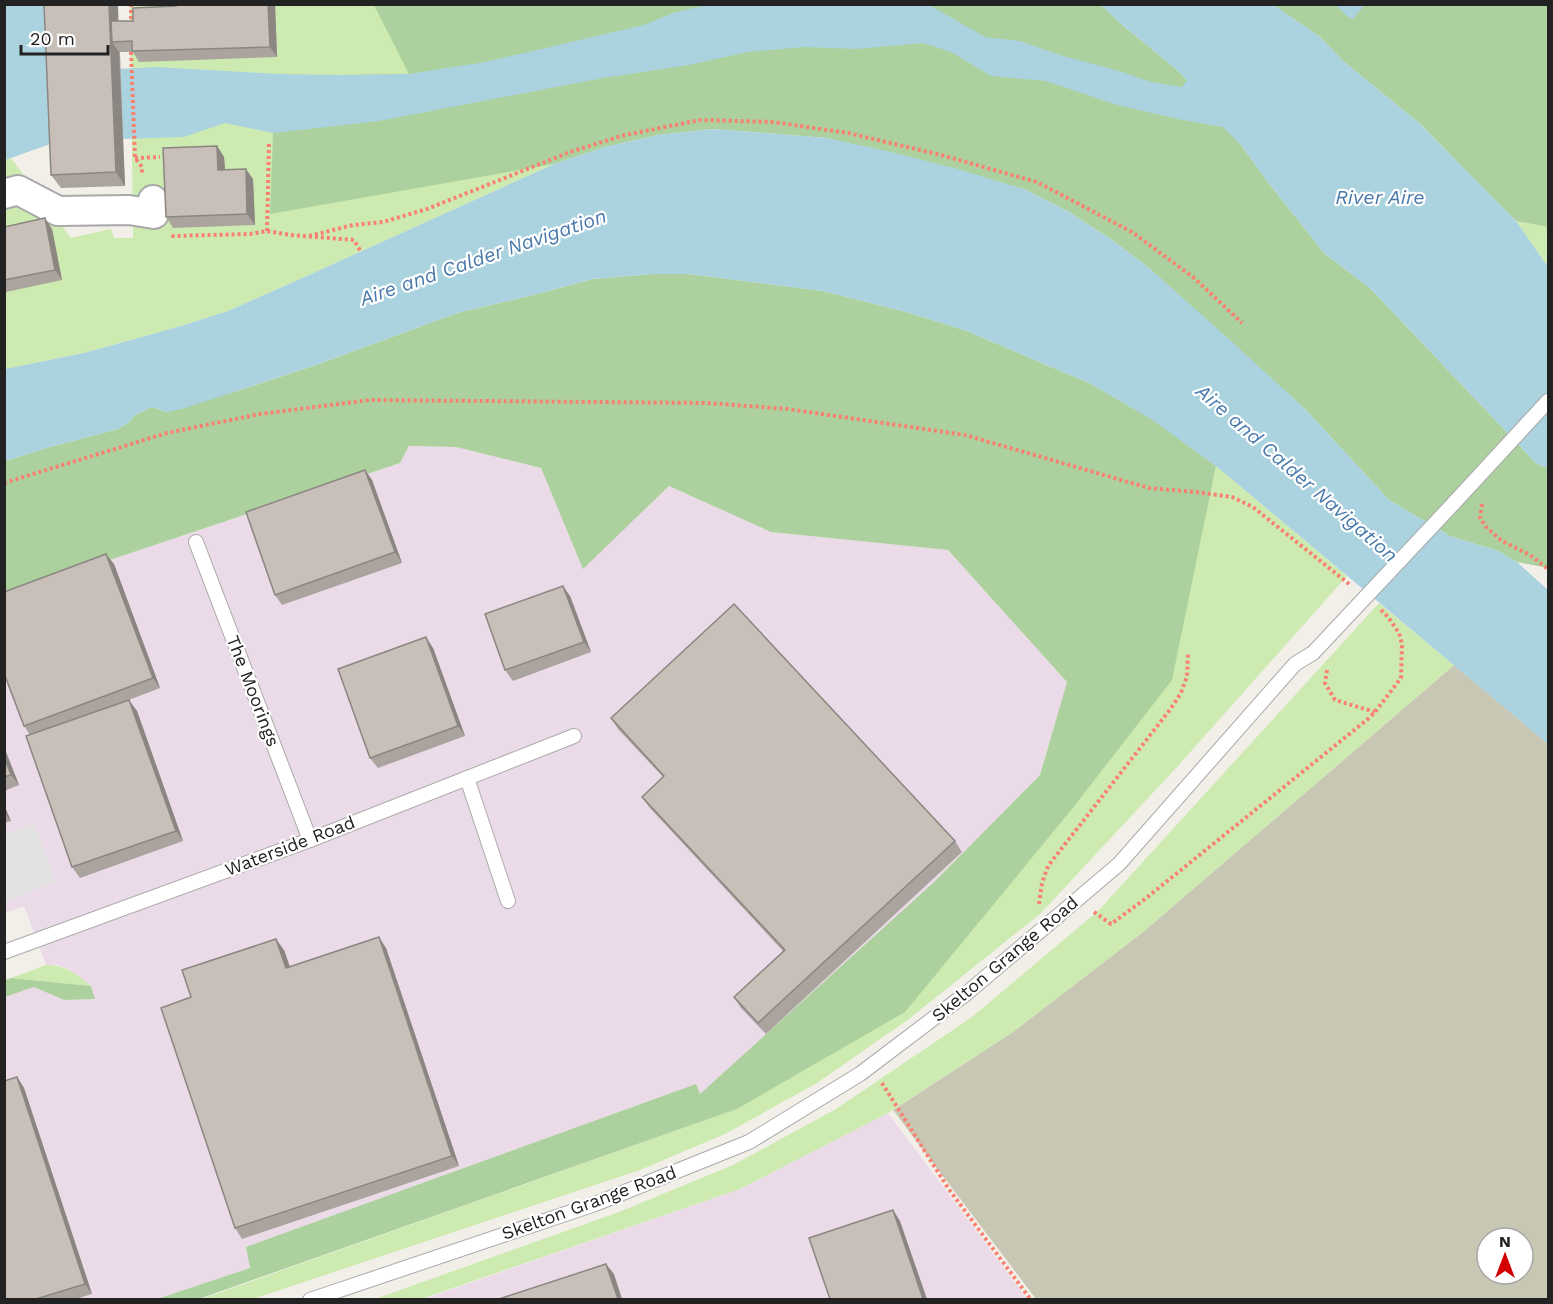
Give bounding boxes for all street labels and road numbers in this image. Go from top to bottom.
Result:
street label: The Moorings [223,632,284,749]
street label: Waterside Road [222,811,358,880]
street label: Skelton Grange Road [927,891,1082,1026]
street label: Skelton Grange Road [499,1161,679,1244]

